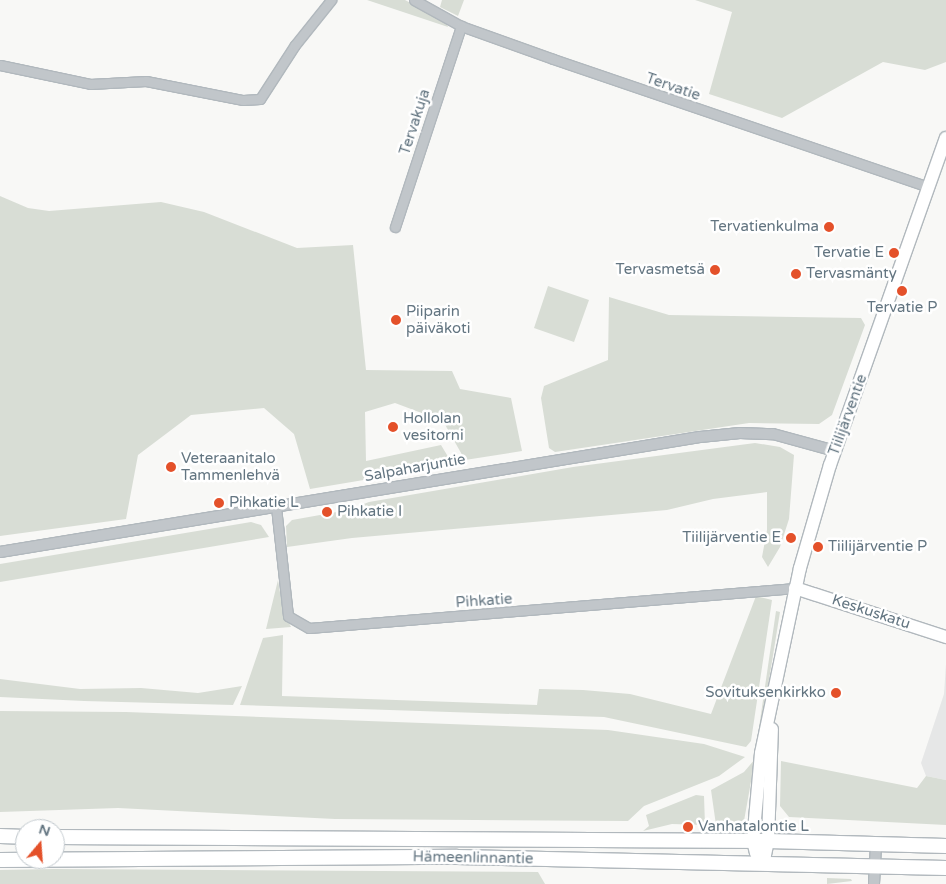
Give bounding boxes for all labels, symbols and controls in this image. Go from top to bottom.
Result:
street label: Tervatie [643,69,703,105]
street label: Tervakuja [396,87,434,157]
place label: Tervatienkulma [710,218,819,236]
marker: Tervatienkulma [823,221,835,233]
place label: Tervatie E [814,244,884,262]
marker: Tervatie E [888,247,900,259]
place label: Tervasmetsä [615,261,705,279]
marker: Tervasmetsä [709,264,721,276]
place label: Tervasmänty [806,265,897,283]
marker: Tervasmänty [790,268,802,280]
marker: Tervatie P [896,285,908,297]
place label: Tervatie P [867,299,937,317]
place label: Piiparin päiväkoti [406,302,470,337]
marker: Piiparin päiväkoti [390,314,402,326]
street label: Tiilijärventie [825,372,871,458]
place label: Hollolan vesitorni [403,409,464,444]
marker: Hollolan vesitorni [387,421,399,433]
place label: Veteraanitalo Tammenlehvä [181,449,280,484]
street label: Salpaharjuntie [363,450,467,486]
marker: Veteraanitalo Tammenlehvä [165,461,177,473]
place label: Pihkatie L [229,494,299,512]
marker: Pihkatie L [213,497,225,509]
place label: Pihkatie I [337,503,402,521]
marker: Pihkatie I [321,506,333,518]
place label: Tiilijärventie E [682,529,781,547]
marker: Tiilijärventie E [785,532,797,544]
place label: Tiilijärventie P [828,538,927,556]
marker: Tiilijärventie P [812,541,824,553]
street label: Pihkatie [455,590,513,612]
street label: Keskuskatu [830,591,912,633]
place label: Sovituksenkirkko [705,684,826,702]
marker: Sovituksenkirkko [830,687,842,699]
place label: Vanhatalontie L [698,818,809,836]
north arrow [15,819,65,869]
text: N [37,820,52,840]
marker: Vanhatalontie L [682,821,694,833]
street label: Hämeenlinnantie [412,848,534,868]

